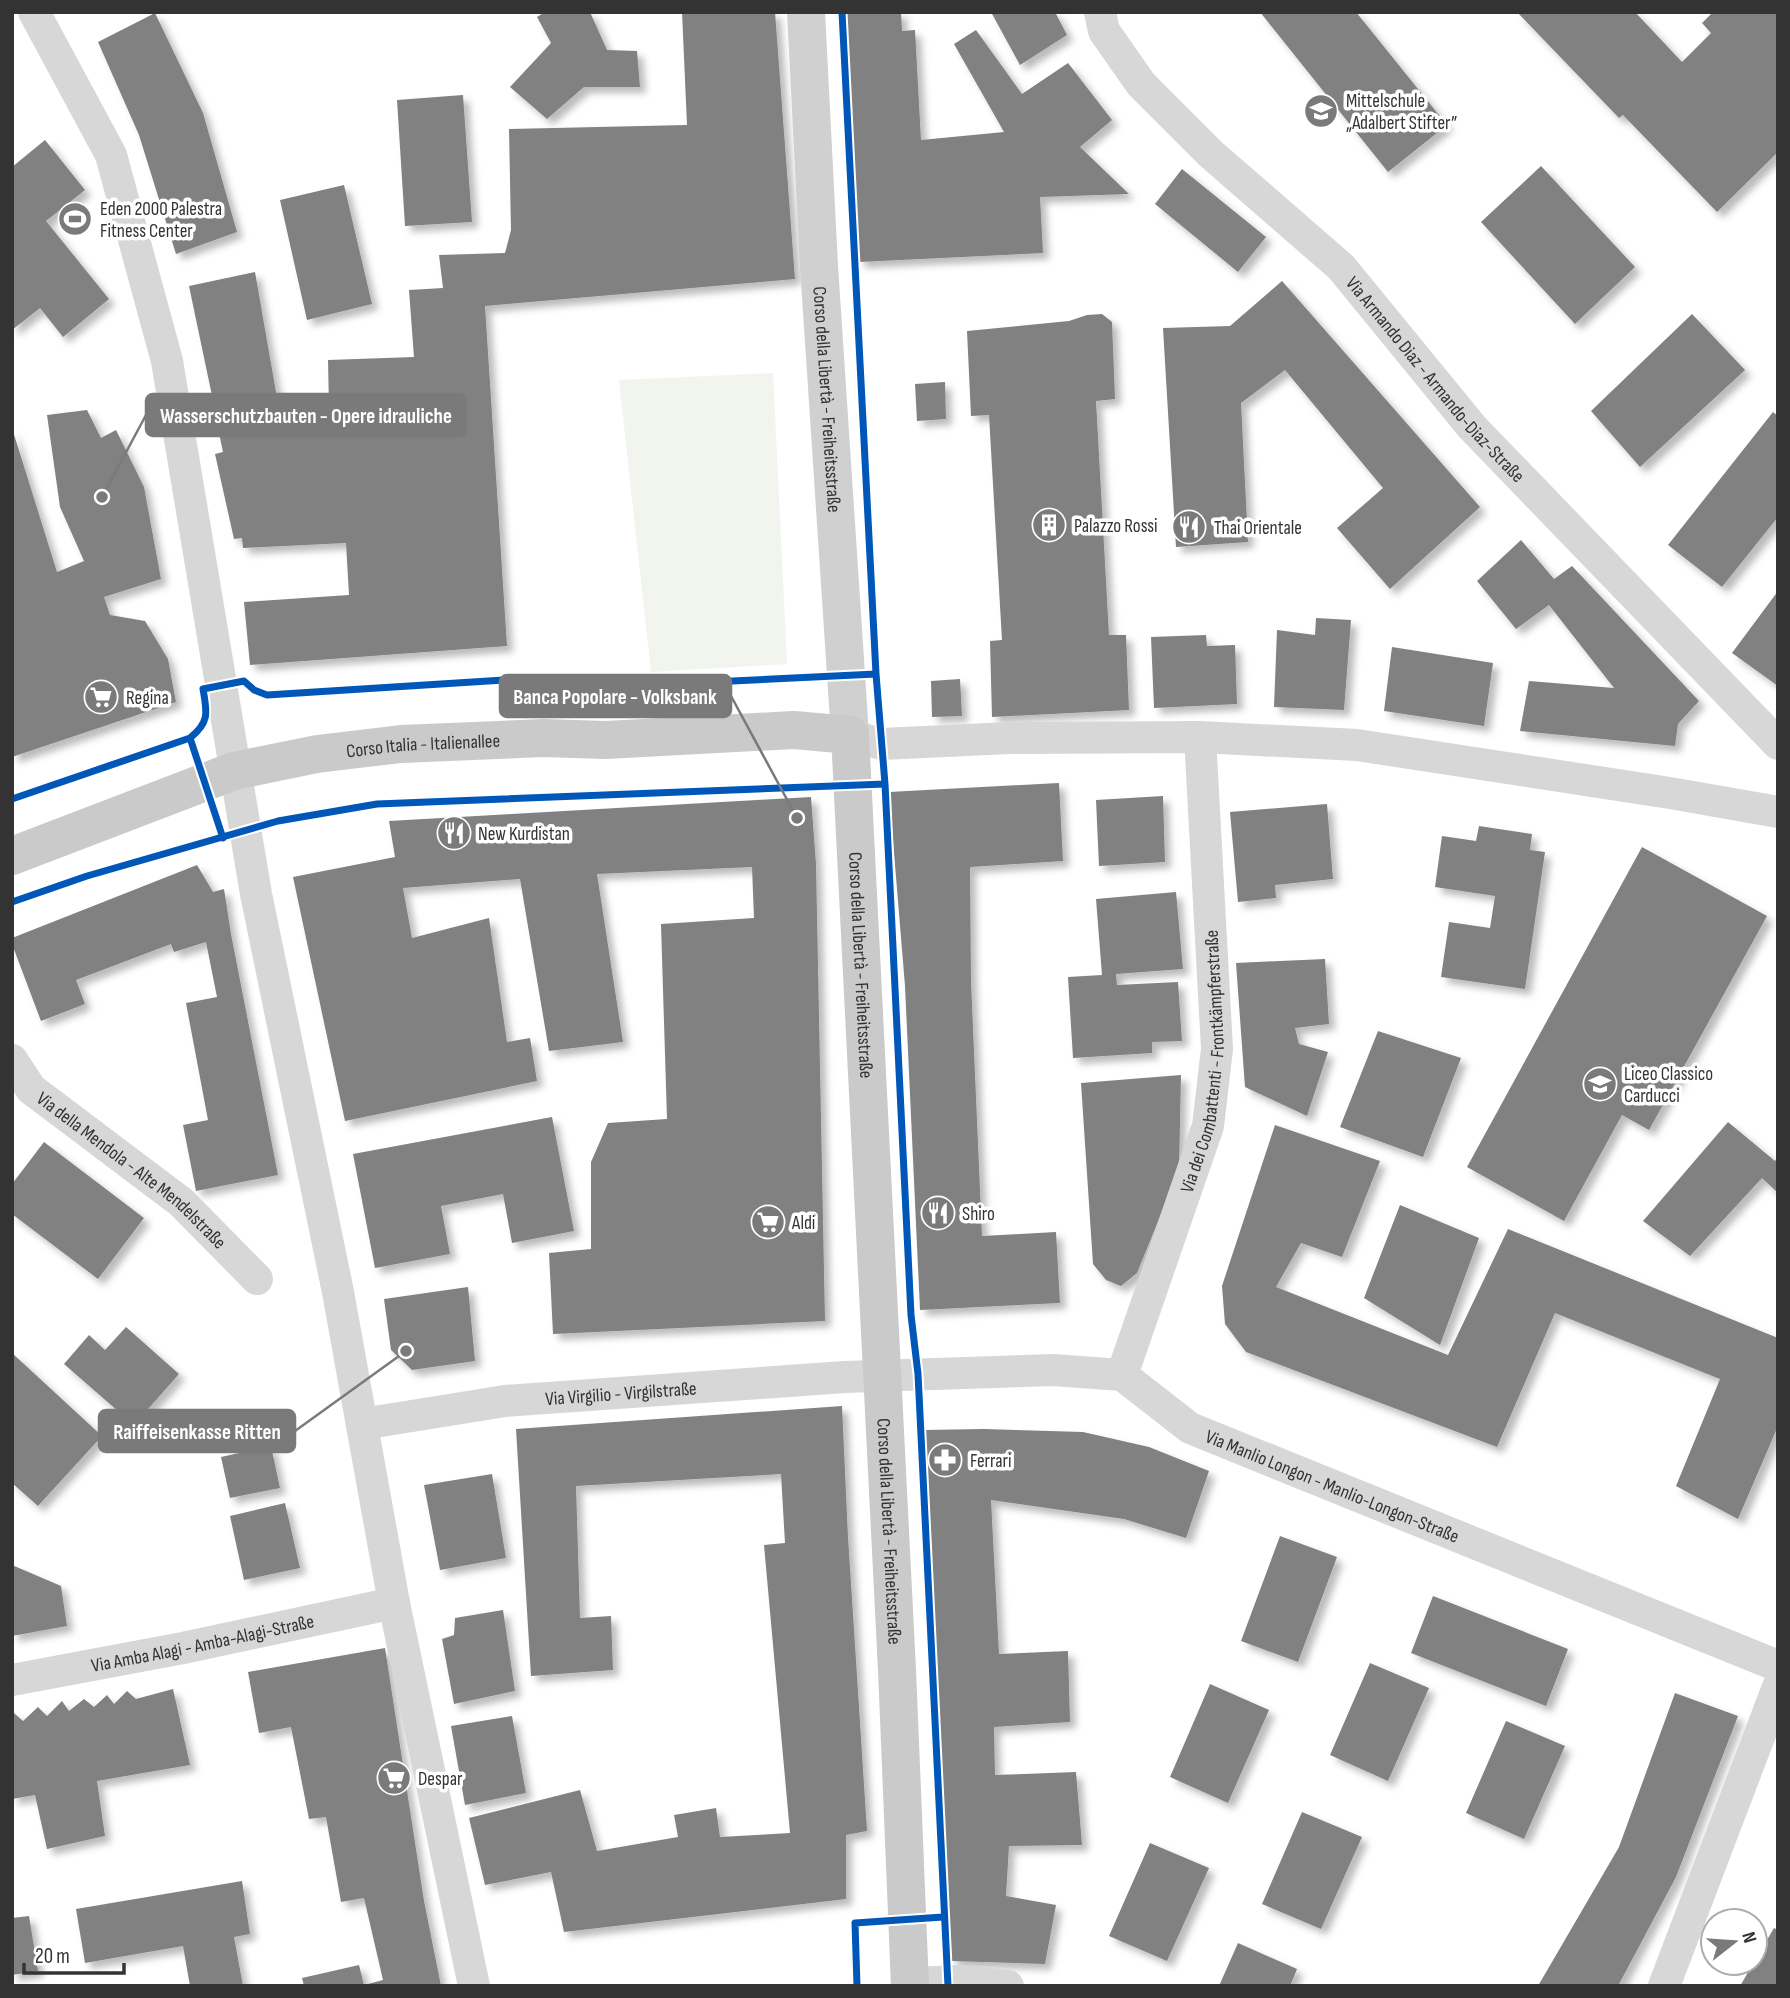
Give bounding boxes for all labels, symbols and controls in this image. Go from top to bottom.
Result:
place label: Mittelschule „Adalbert Stifter” [1346,90,1457,135]
school or university icon: Mittelschule „Adalbert Stifter” [1302,92,1340,130]
place label: Eden 2000 Palestra Fitness Center [100,198,222,243]
sports icon: Eden 2000 Palestra Fitness Center [56,200,94,238]
street label: Via Armando Diaz - Armando-Diaz-Straße [1340,272,1529,488]
street label: Corso della Libertà - Freiheitsstraße [807,286,845,513]
callout: Wasserschutzbauten - Opere idrauliche [146,394,466,436]
text: Wasserschutzbauten - Opere idrauliche [160,404,452,429]
building icon: Palazzo Rossi [1030,506,1068,544]
restaurant icon: Thai Orientale [1170,508,1208,546]
place label: Palazzo Rossi [1074,515,1158,538]
place label: Thai Orientale [1214,517,1302,540]
callout: Banca Popolare - Volksbank [500,675,731,717]
supermarket icon: Regina [82,678,120,716]
text: Banca Popolare - Volksbank [513,685,717,710]
place label: Regina [126,687,169,710]
street label: Corso Italia - Italienallee [345,730,501,763]
restaurant icon: New Kurdistan [435,814,473,852]
place label: New Kurdistan [478,823,570,846]
street label: Corso della Libertà - Freiheitsstraße [843,851,877,1079]
street label: Via dei Combattenti - Frontkämpferstraße [1176,929,1230,1196]
place label: Liceo Classico Carducci [1624,1063,1713,1108]
school or university icon: Liceo Classico Carducci [1581,1065,1619,1103]
street label: Via della Mendola - Alte Mendelstraße [32,1087,230,1254]
restaurant icon: Shiro [919,1194,957,1232]
supermarket icon: Aldi [749,1203,787,1241]
place label: Shiro [962,1203,995,1226]
place label: Aldi [791,1212,815,1235]
street label: Via Virgilio - Virgilstraße [545,1378,697,1411]
callout: Raiffeisenkasse Ritten [99,1410,295,1452]
street label: Corso della Libertà - Freiheitsstraße [871,1418,906,1645]
text: Raiffeisenkasse Ritten [113,1420,281,1445]
street label: Via Manlio Longon - Manlio-Longon-Straße [1202,1425,1462,1549]
pharmacy icon: Ferrari [926,1441,964,1479]
place label: Ferrari [970,1450,1011,1473]
street label: Via Amba Alagi - Amba-Alagi-Straße [89,1610,316,1678]
supermarket icon: Despar [375,1759,413,1797]
place label: Despar [418,1768,463,1791]
north arrow [1699,1907,1769,1977]
text: N [1736,1929,1761,1946]
scale bar [24,1932,124,1976]
text: 20 m [35,1944,70,1969]

